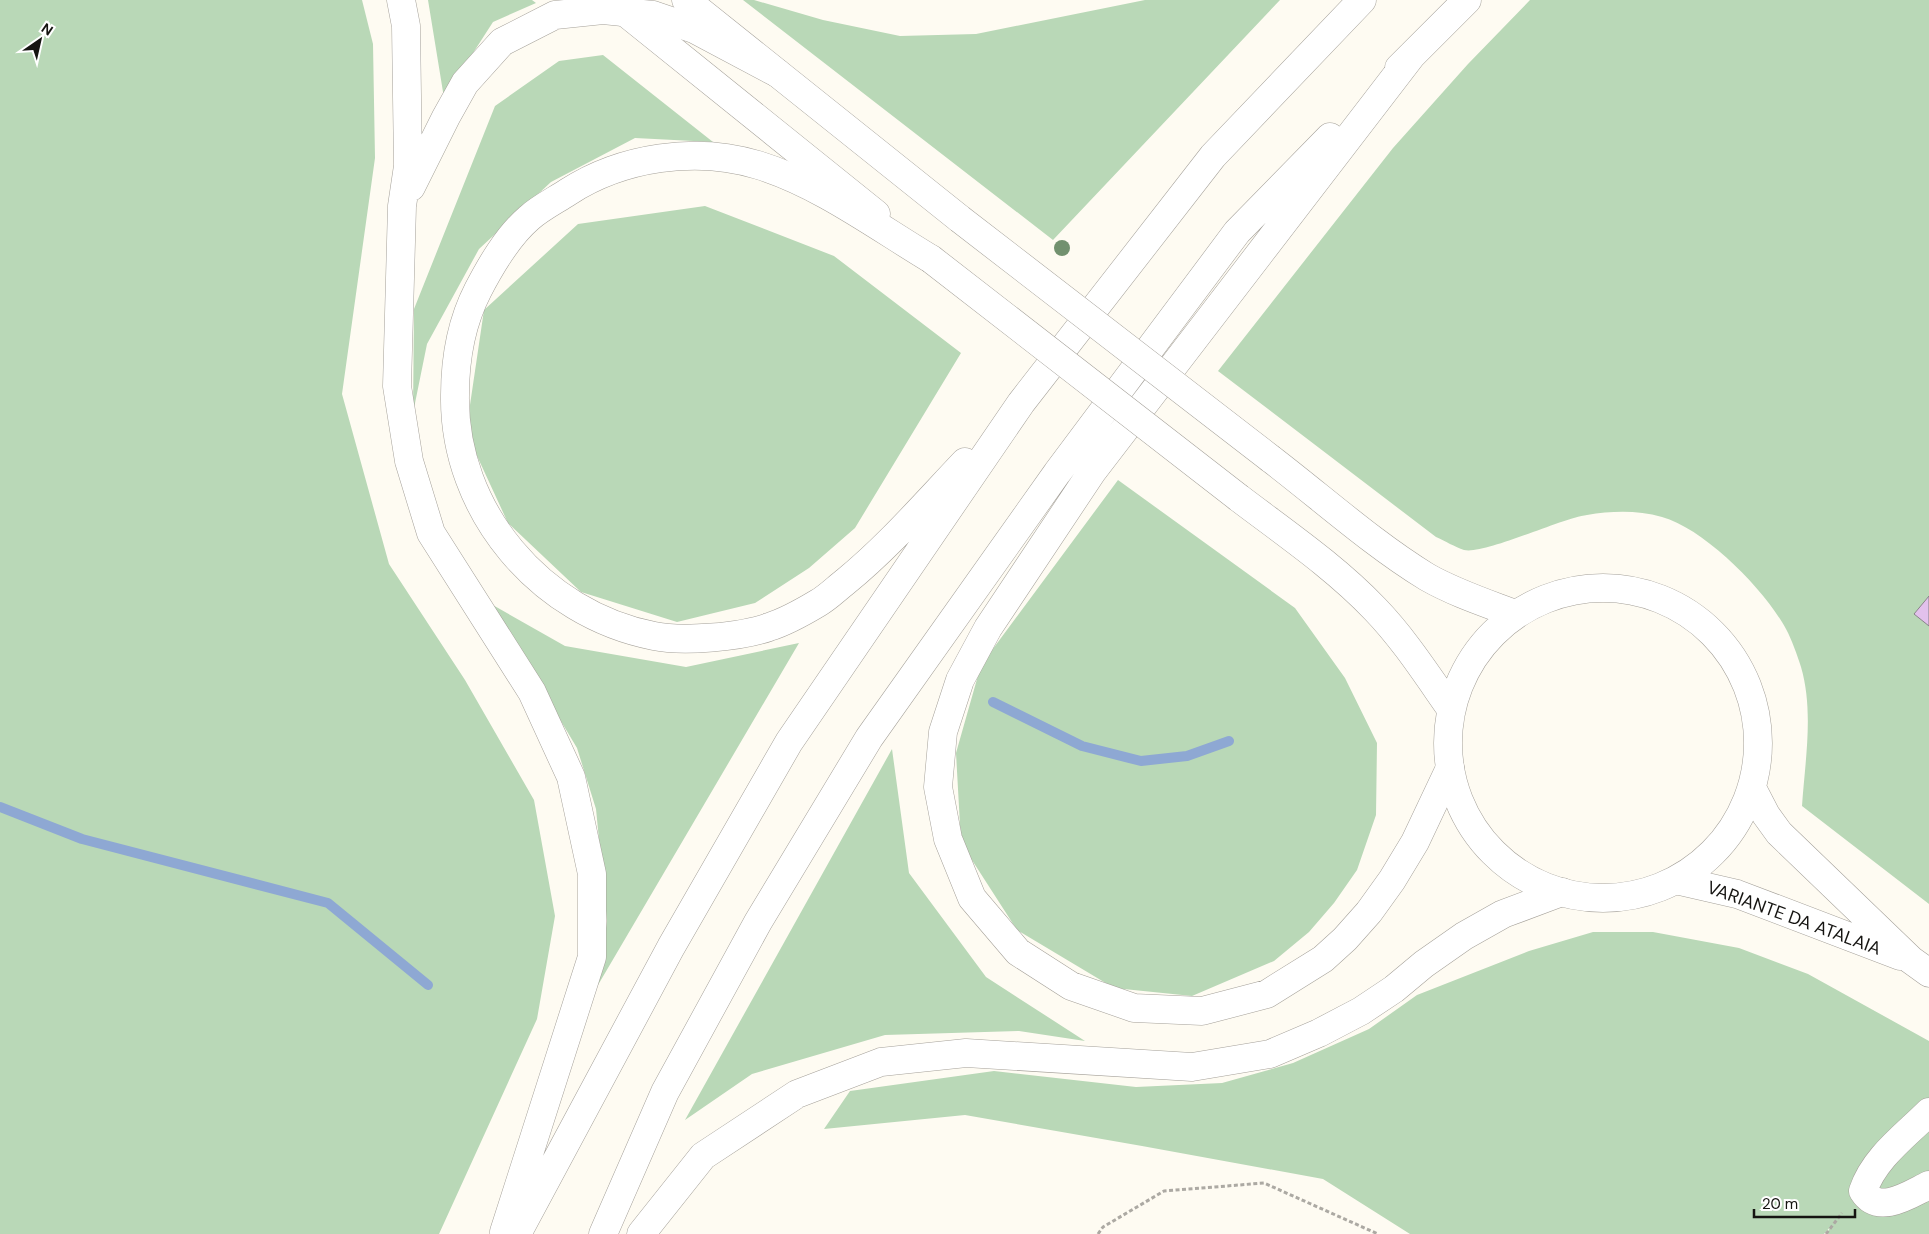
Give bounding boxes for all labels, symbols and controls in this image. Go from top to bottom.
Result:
north arrow [15,15,65,65]
text: N [38,19,57,40]
street label: VARIANTE DA ATALAIA [1704,875,1884,961]
scale bar [1754,1186,1855,1218]
text: 20 m [1762,1194,1798,1214]

